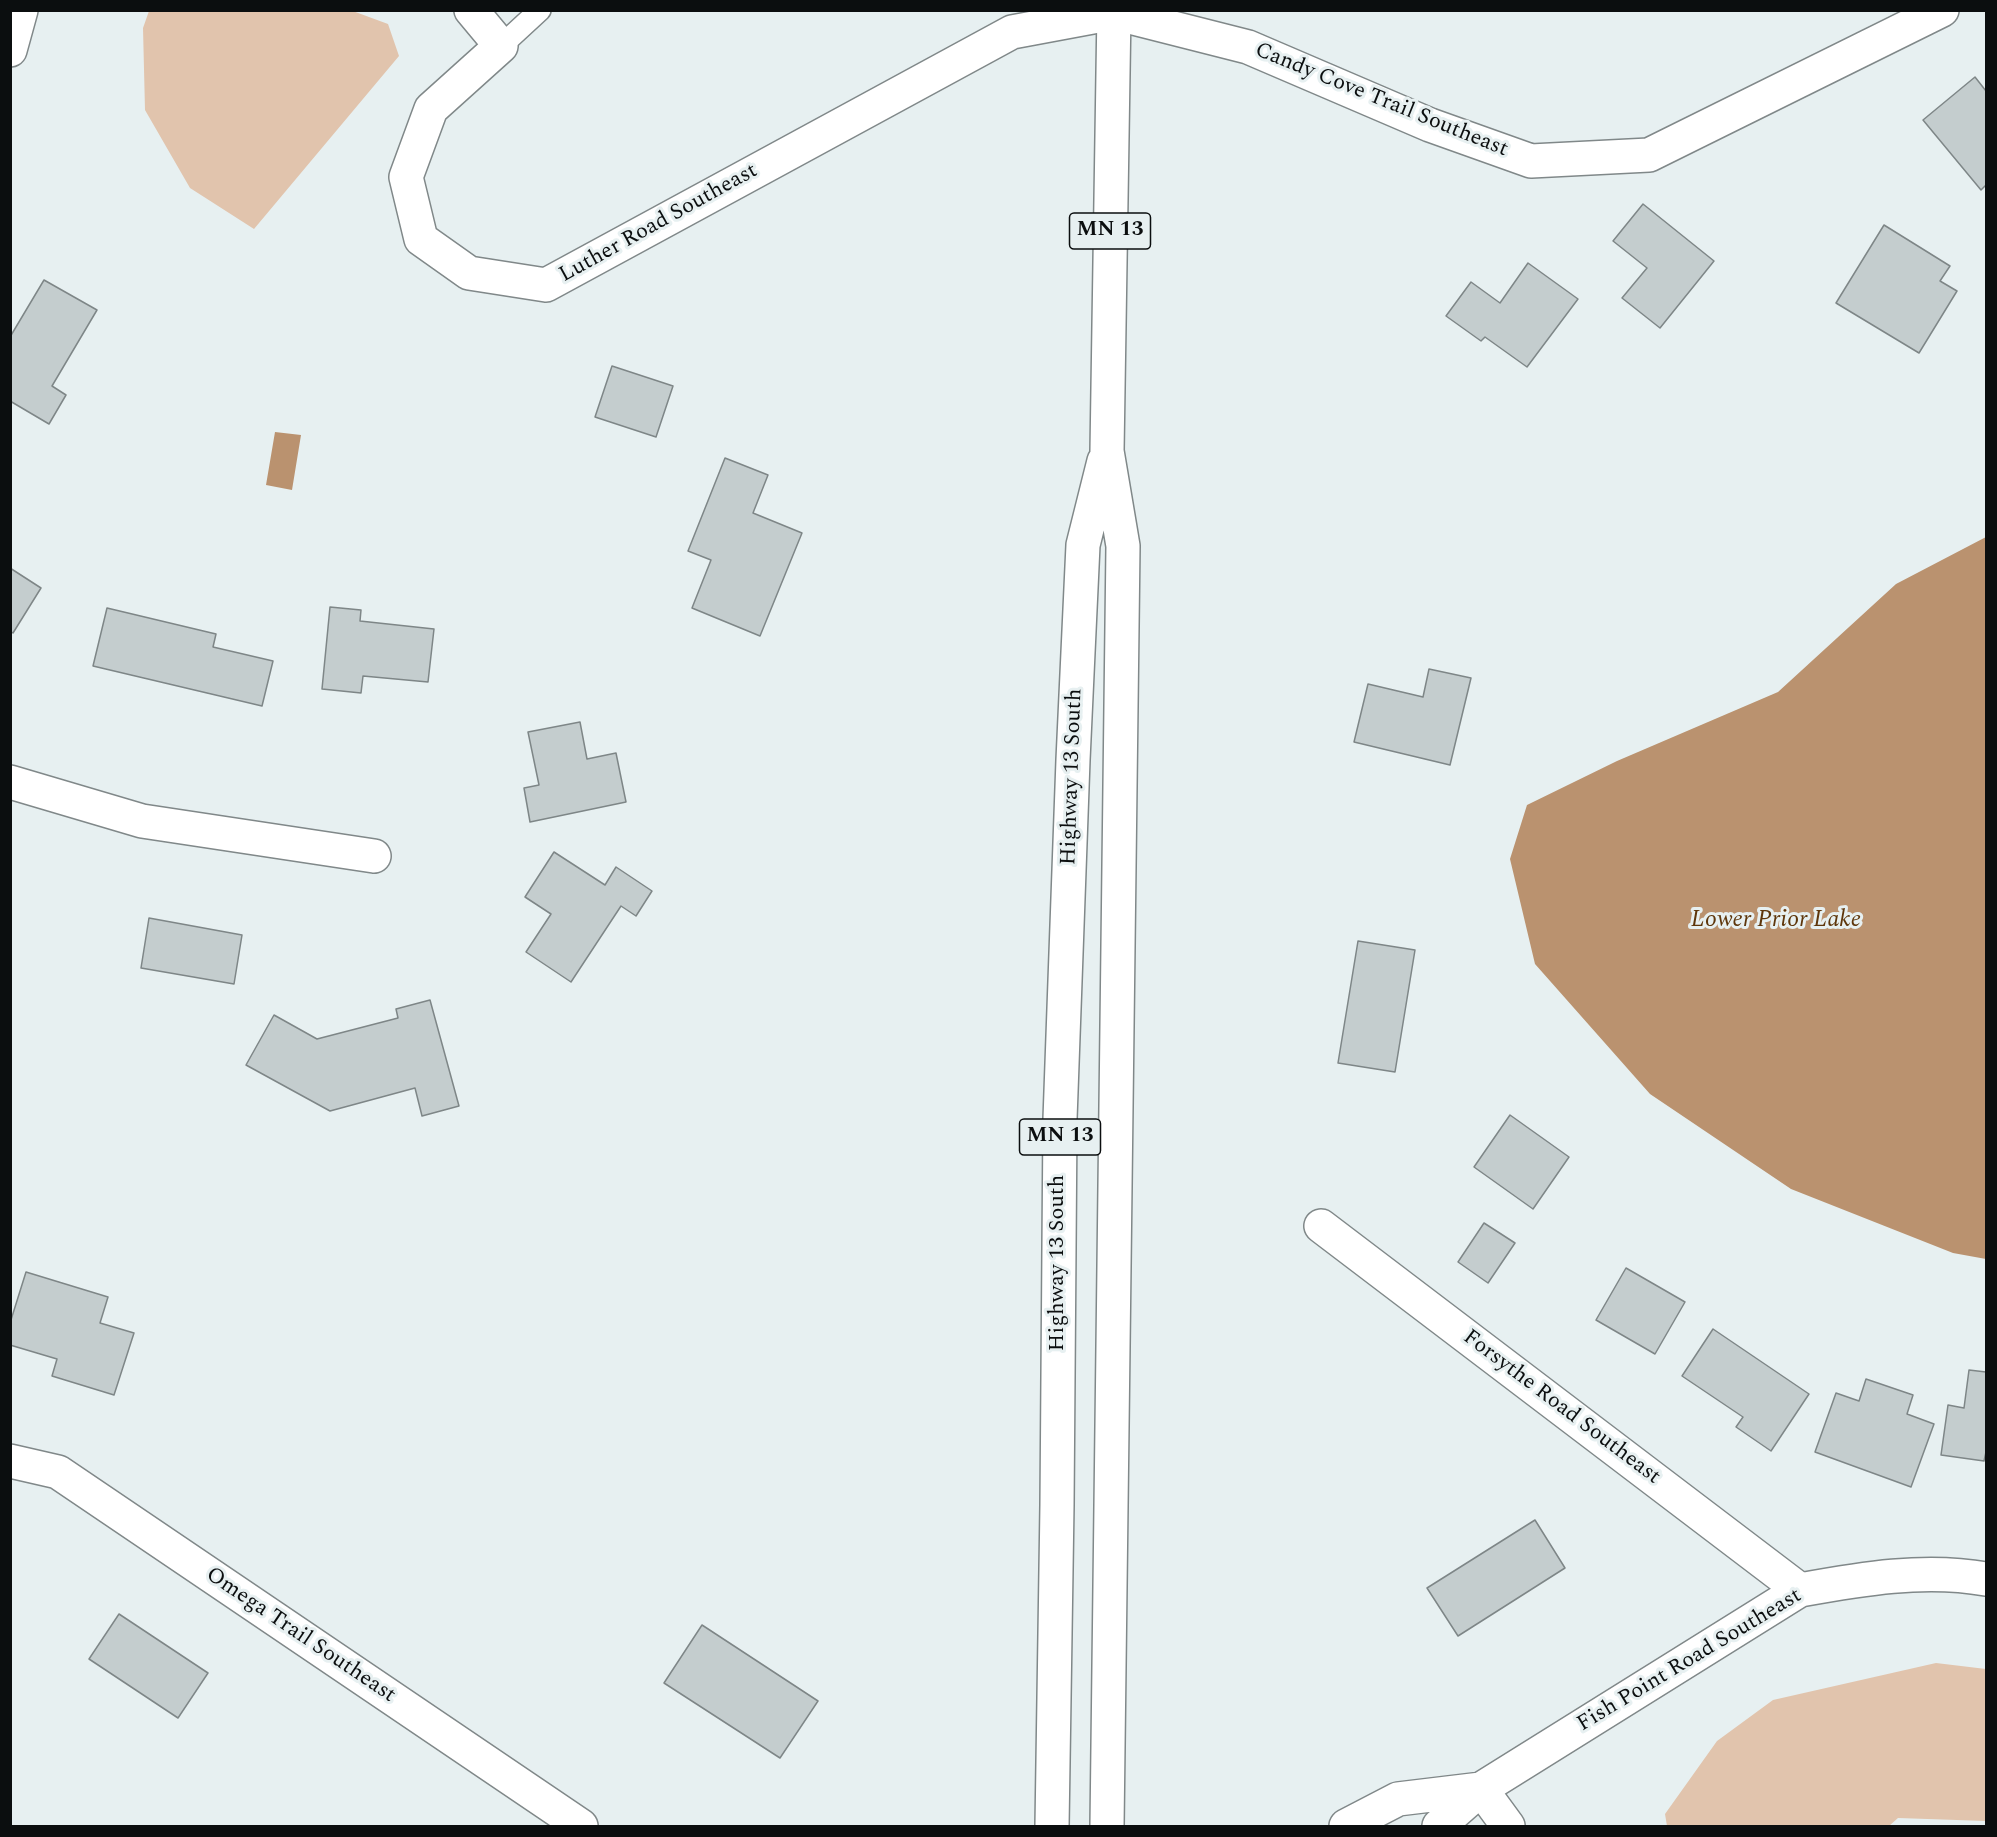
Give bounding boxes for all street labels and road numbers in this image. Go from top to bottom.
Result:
street label: Candy Cove Trail Southeast [1251,38,1511,164]
street label: Luther Road Southeast [555,159,763,289]
road number: MN 13 [1070,213,1150,249]
street label: Highway 13 South [1057,688,1089,866]
road number: MN 13 [1020,1119,1100,1155]
street label: Highway 13 South [1046,1175,1072,1351]
street label: Forsythe Road Southeast [1457,1325,1665,1491]
street label: Omega Trail Southeast [200,1563,400,1709]
street label: Fish Point Road Southeast [1573,1583,1807,1739]

